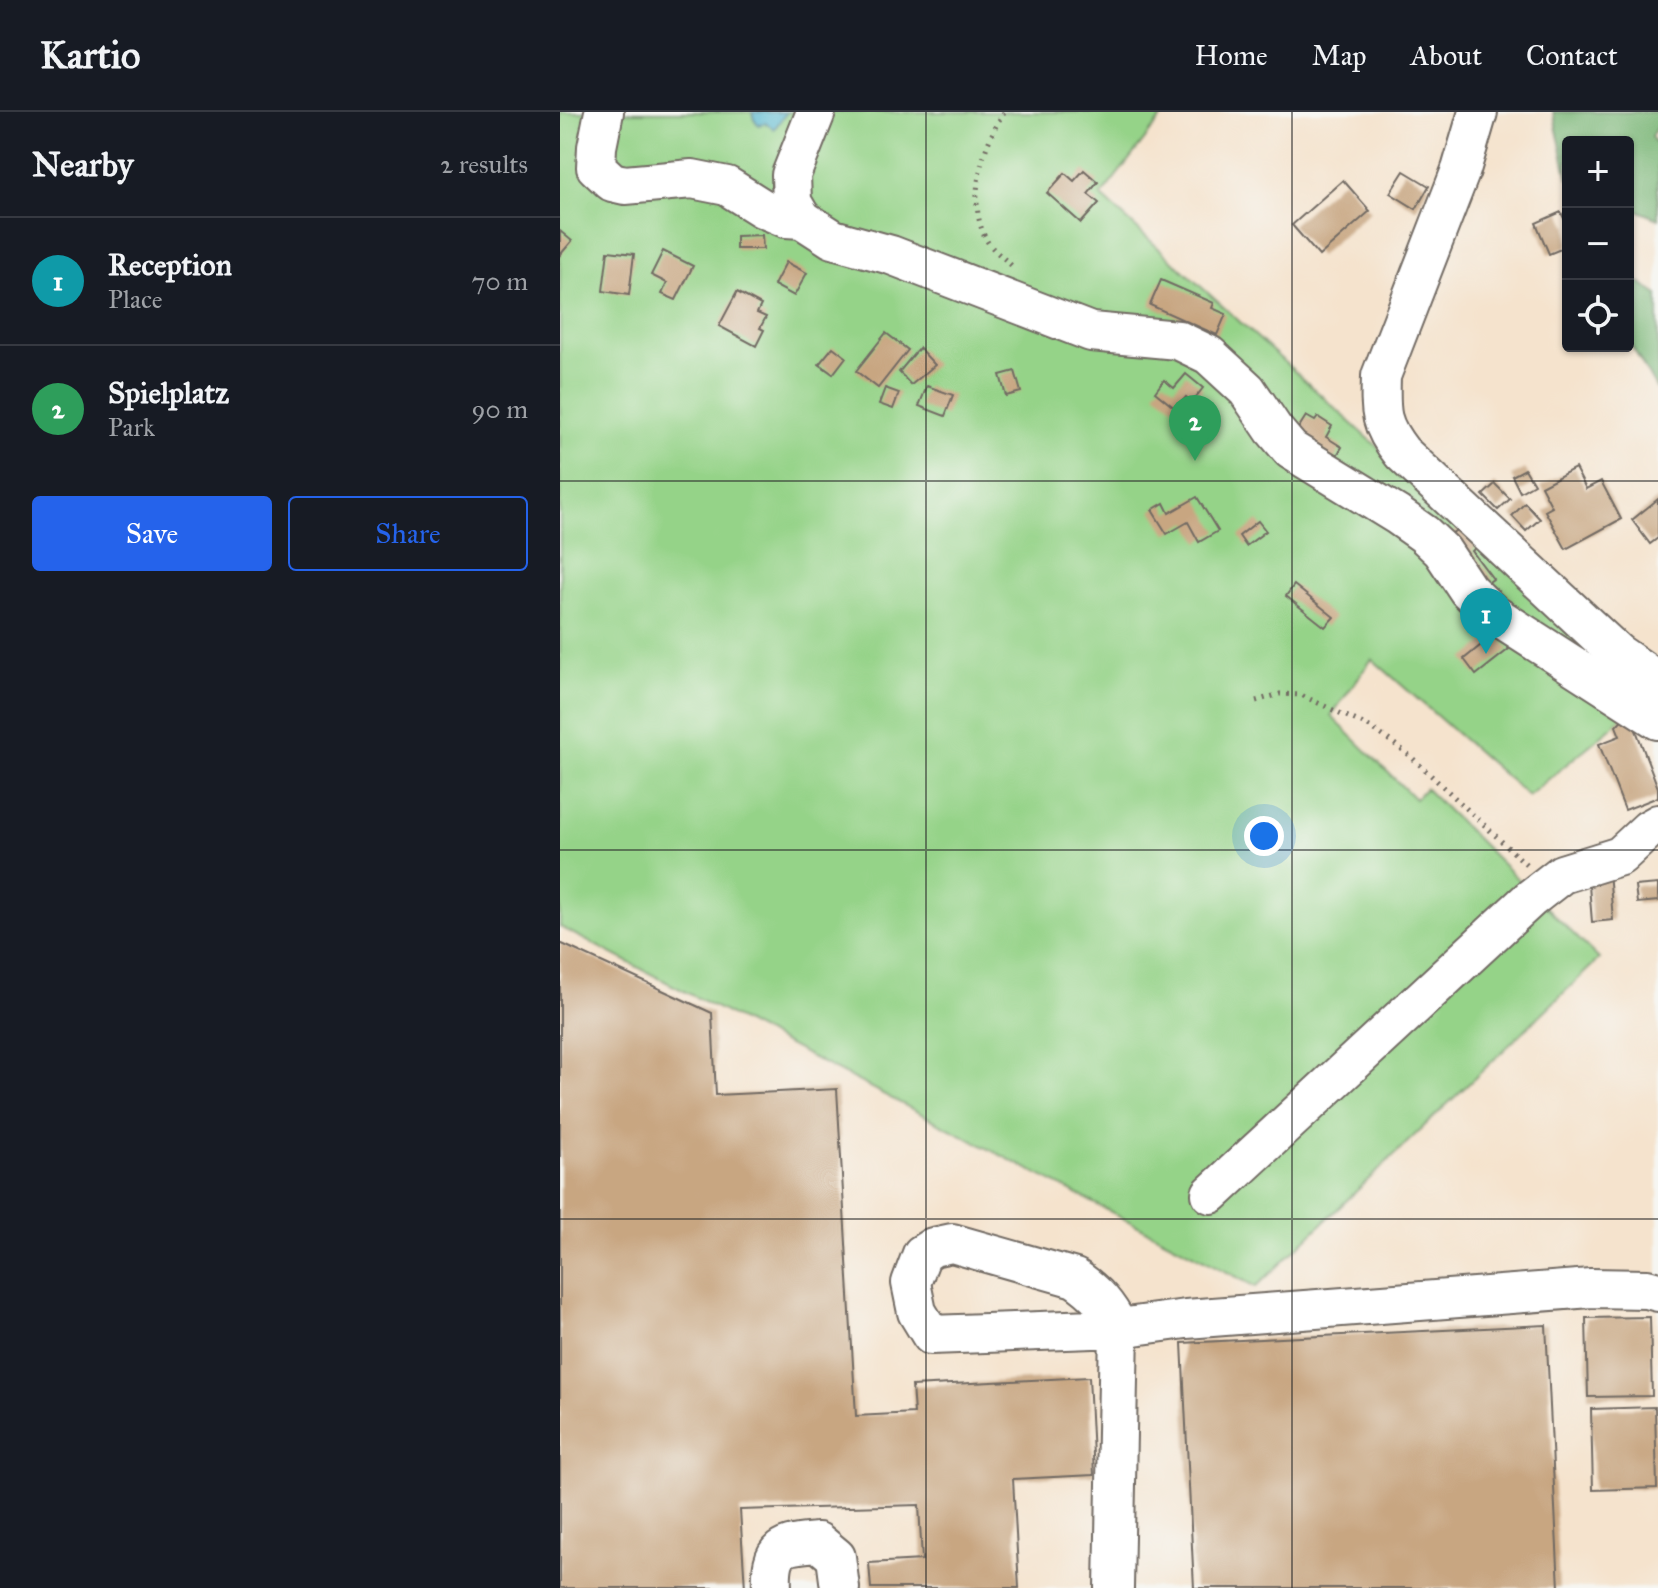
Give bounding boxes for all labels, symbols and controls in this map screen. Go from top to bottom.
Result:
text: Kartio [40,32,140,78]
text: Home [1195,38,1268,73]
text: Map [1312,38,1366,73]
text: About [1410,38,1482,73]
text: Contact [1526,38,1618,73]
map controls [1562,136,1634,352]
button: + [1562,136,1634,208]
text: Nearby [32,144,134,185]
text: 2 results [440,148,528,180]
button: − [1562,208,1634,280]
text: Reception [108,247,232,283]
text: 1 [53,265,63,297]
text: 70 m [472,265,528,297]
button: locate [1562,280,1634,352]
text: Place [108,283,163,315]
text: Spielplatz [108,375,229,411]
text: 2 [52,393,64,425]
text: 90 m [471,393,528,425]
pin: 2 [1169,395,1221,461]
text: Park [108,411,155,443]
button: Save [32,496,272,571]
button: Share [288,496,528,571]
pin: 1 [1460,588,1512,654]
your location [1244,816,1284,856]

